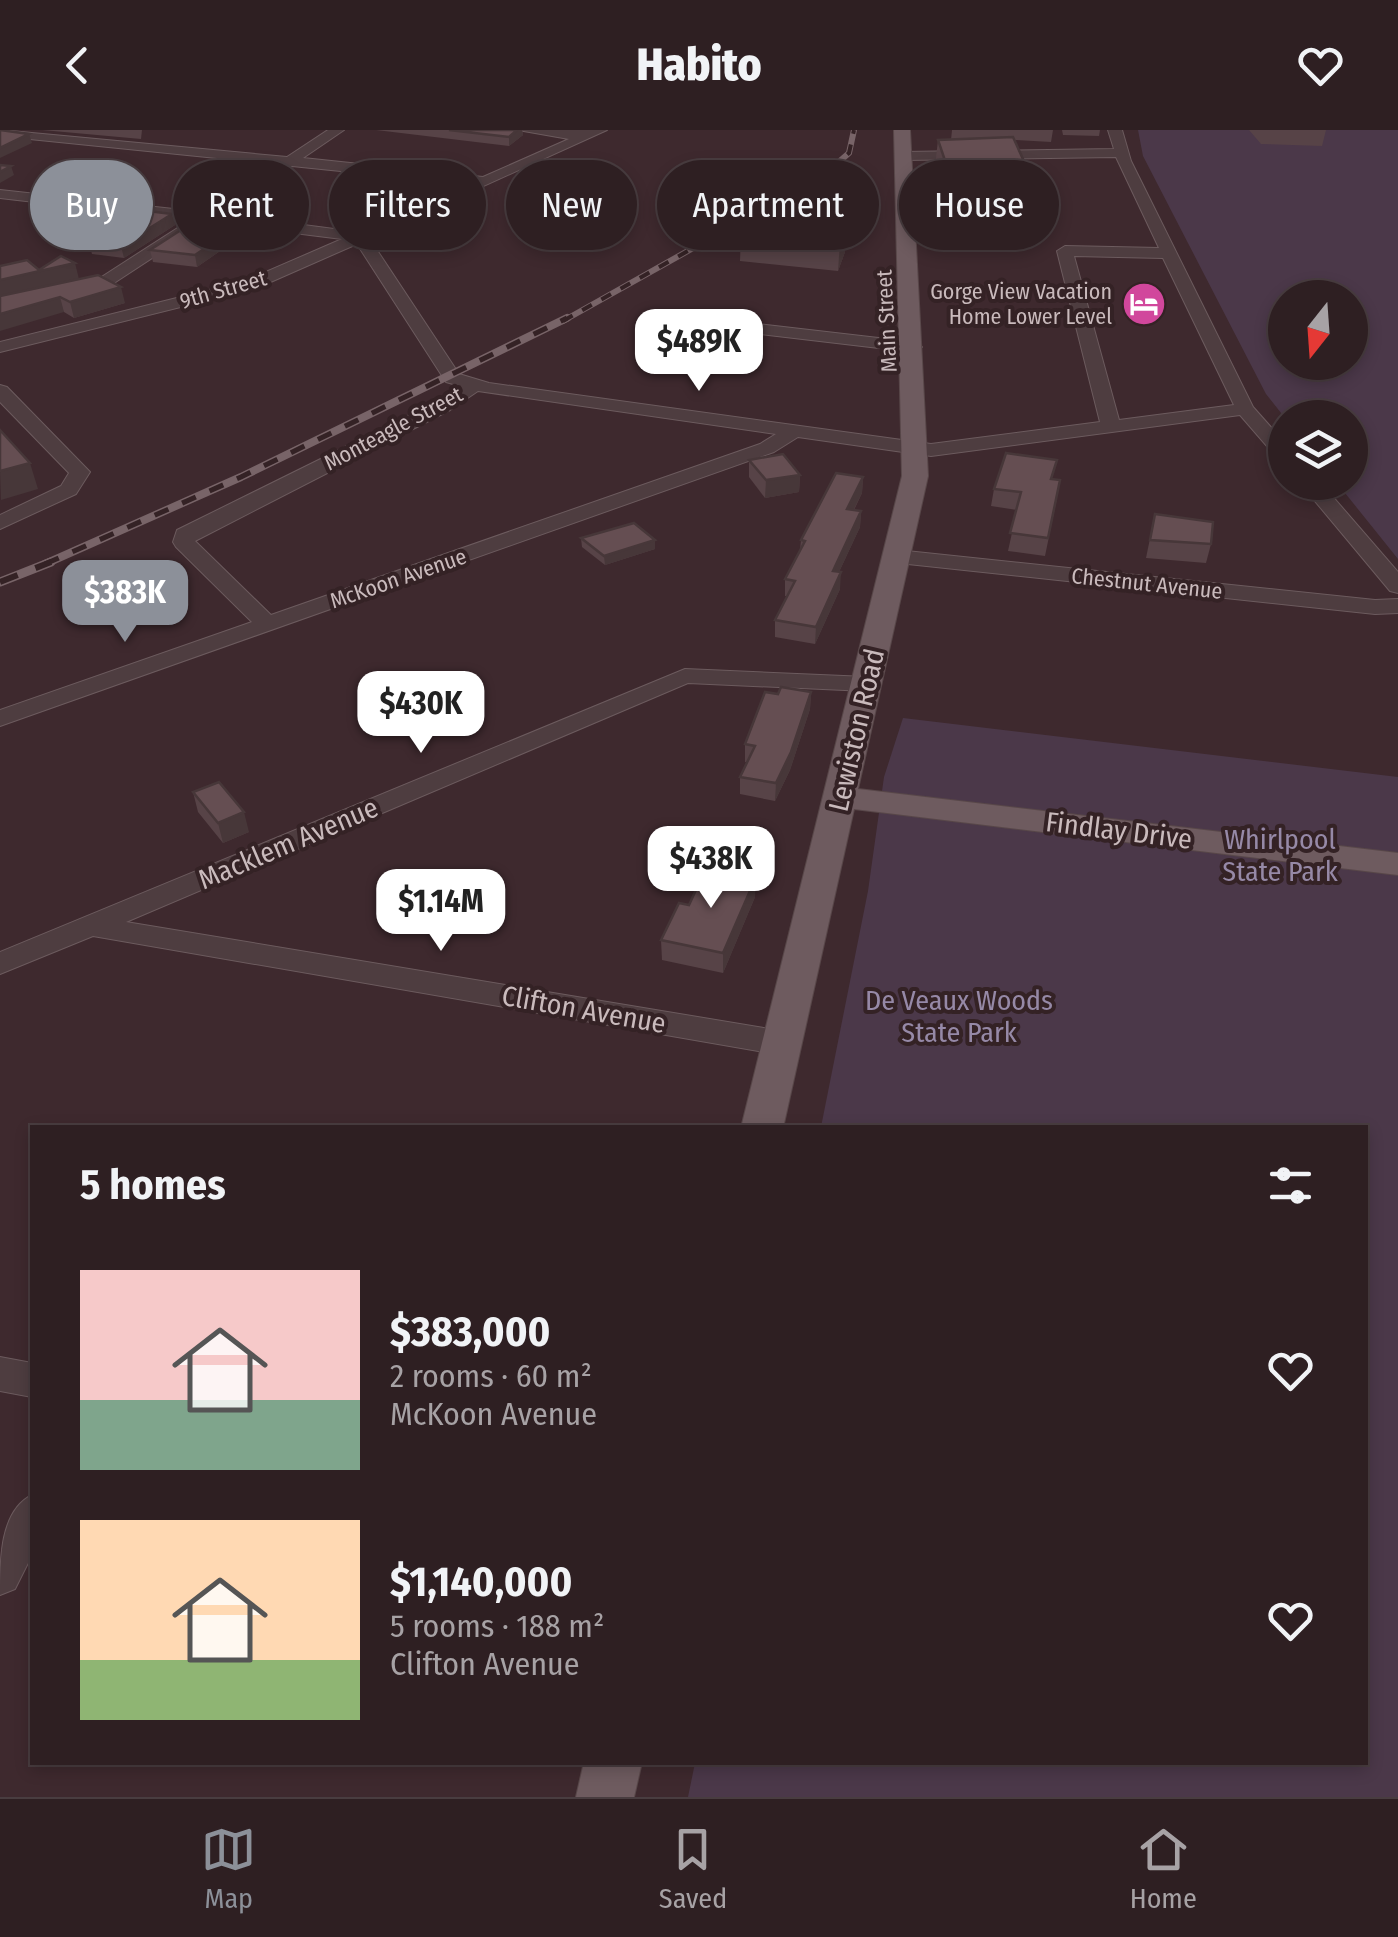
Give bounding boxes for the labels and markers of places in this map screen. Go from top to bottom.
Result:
place label: Gorge View Vacation Home Lower Level [930,278,1112,330]
hotel icon: Gorge View Vacation Home Lower Level [1121,281,1167,327]
pin: $489K [629,309,769,394]
pin: $383K [55,560,195,645]
pin: $430K [351,671,491,756]
pin: $438K [641,826,781,911]
pin: $1.14M [360,869,522,954]

